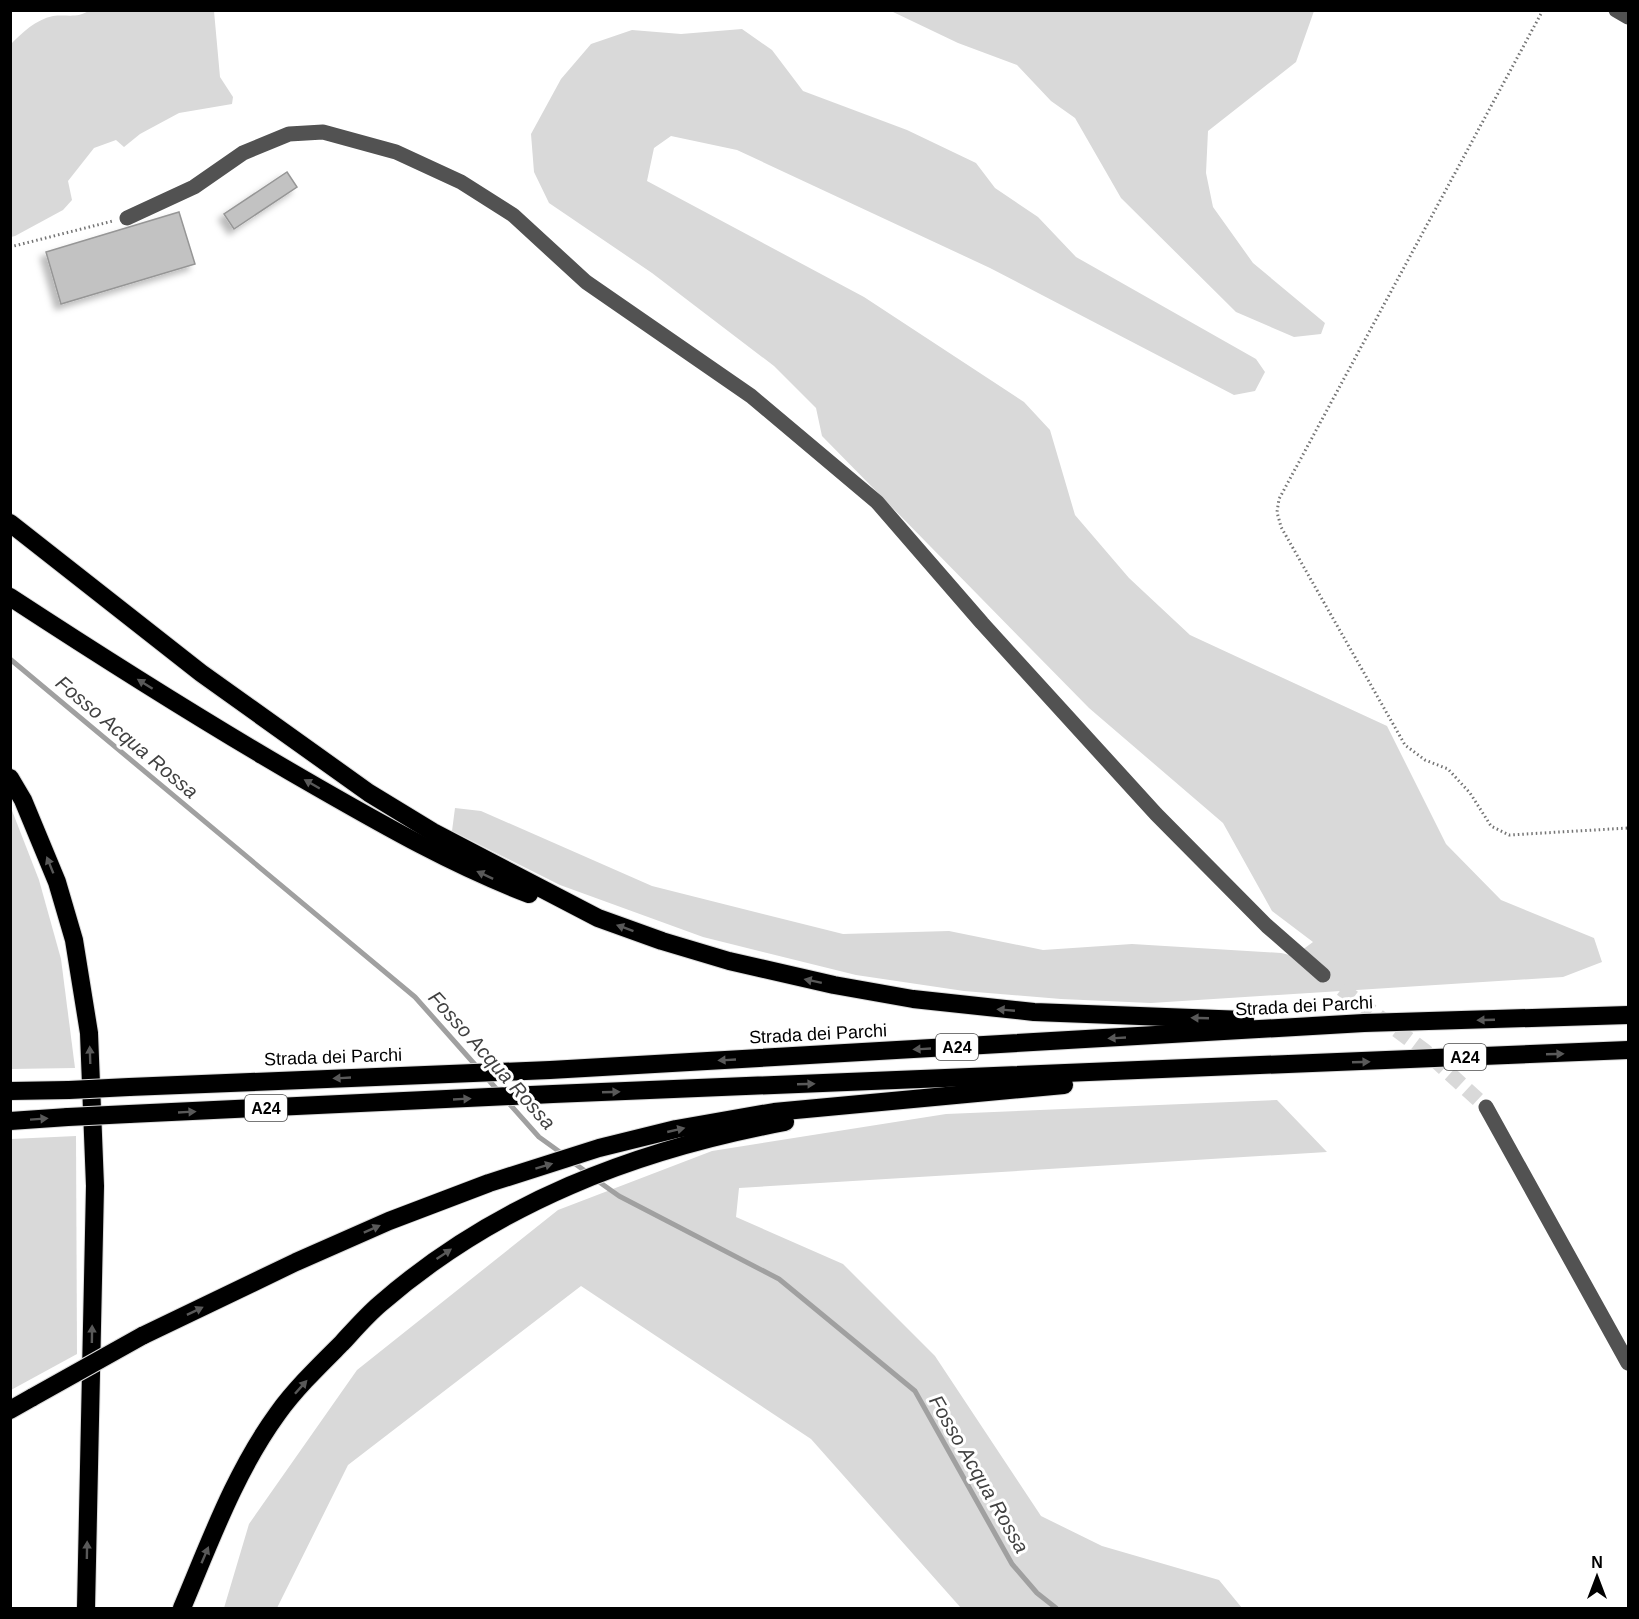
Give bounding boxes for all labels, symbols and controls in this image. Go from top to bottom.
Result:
water label: Fosso Acqua Rossa [52,671,202,803]
one-way arrow [137,679,153,690]
one-way arrow [304,779,320,790]
one-way arrow [45,856,55,874]
one-way arrow [476,871,493,880]
one-way arrow [616,922,634,932]
one-way arrow [803,976,822,985]
water label: Fosso Acqua Rossa [424,986,560,1134]
street label: Strada dei Parchi [1235,992,1373,1020]
one-way arrow [996,1005,1015,1015]
one-way arrow [1191,1014,1210,1023]
one-way arrow [1477,1015,1496,1024]
street label: Strada dei Parchi [749,1020,887,1048]
one-way arrow [1107,1033,1126,1042]
road number: A24 [936,1034,978,1060]
one-way arrow [912,1044,931,1053]
road number: A24 [1444,1044,1486,1070]
street label: Strada dei Parchi [264,1045,402,1069]
one-way arrow [85,1046,95,1065]
one-way arrow [1546,1049,1565,1058]
one-way arrow [718,1055,737,1064]
one-way arrow [1351,1057,1370,1066]
one-way arrow [333,1073,352,1082]
one-way arrow [796,1079,815,1088]
one-way arrow [602,1087,621,1096]
one-way arrow [452,1094,471,1103]
road number: A24 [245,1095,287,1121]
one-way arrow [178,1107,197,1116]
one-way arrow [30,1115,49,1124]
one-way arrow [667,1124,685,1134]
one-way arrow [535,1160,553,1170]
one-way arrow [363,1224,381,1234]
one-way arrow [435,1249,452,1260]
one-way arrow [186,1306,203,1316]
one-way arrow [87,1325,97,1344]
one-way arrow [294,1380,307,1395]
water label: Fosso Acqua Rossa [925,1391,1033,1557]
one-way arrow [82,1541,92,1560]
one-way arrow [200,1545,210,1563]
north arrow [1567,1547,1627,1607]
text: N [1591,1554,1603,1571]

